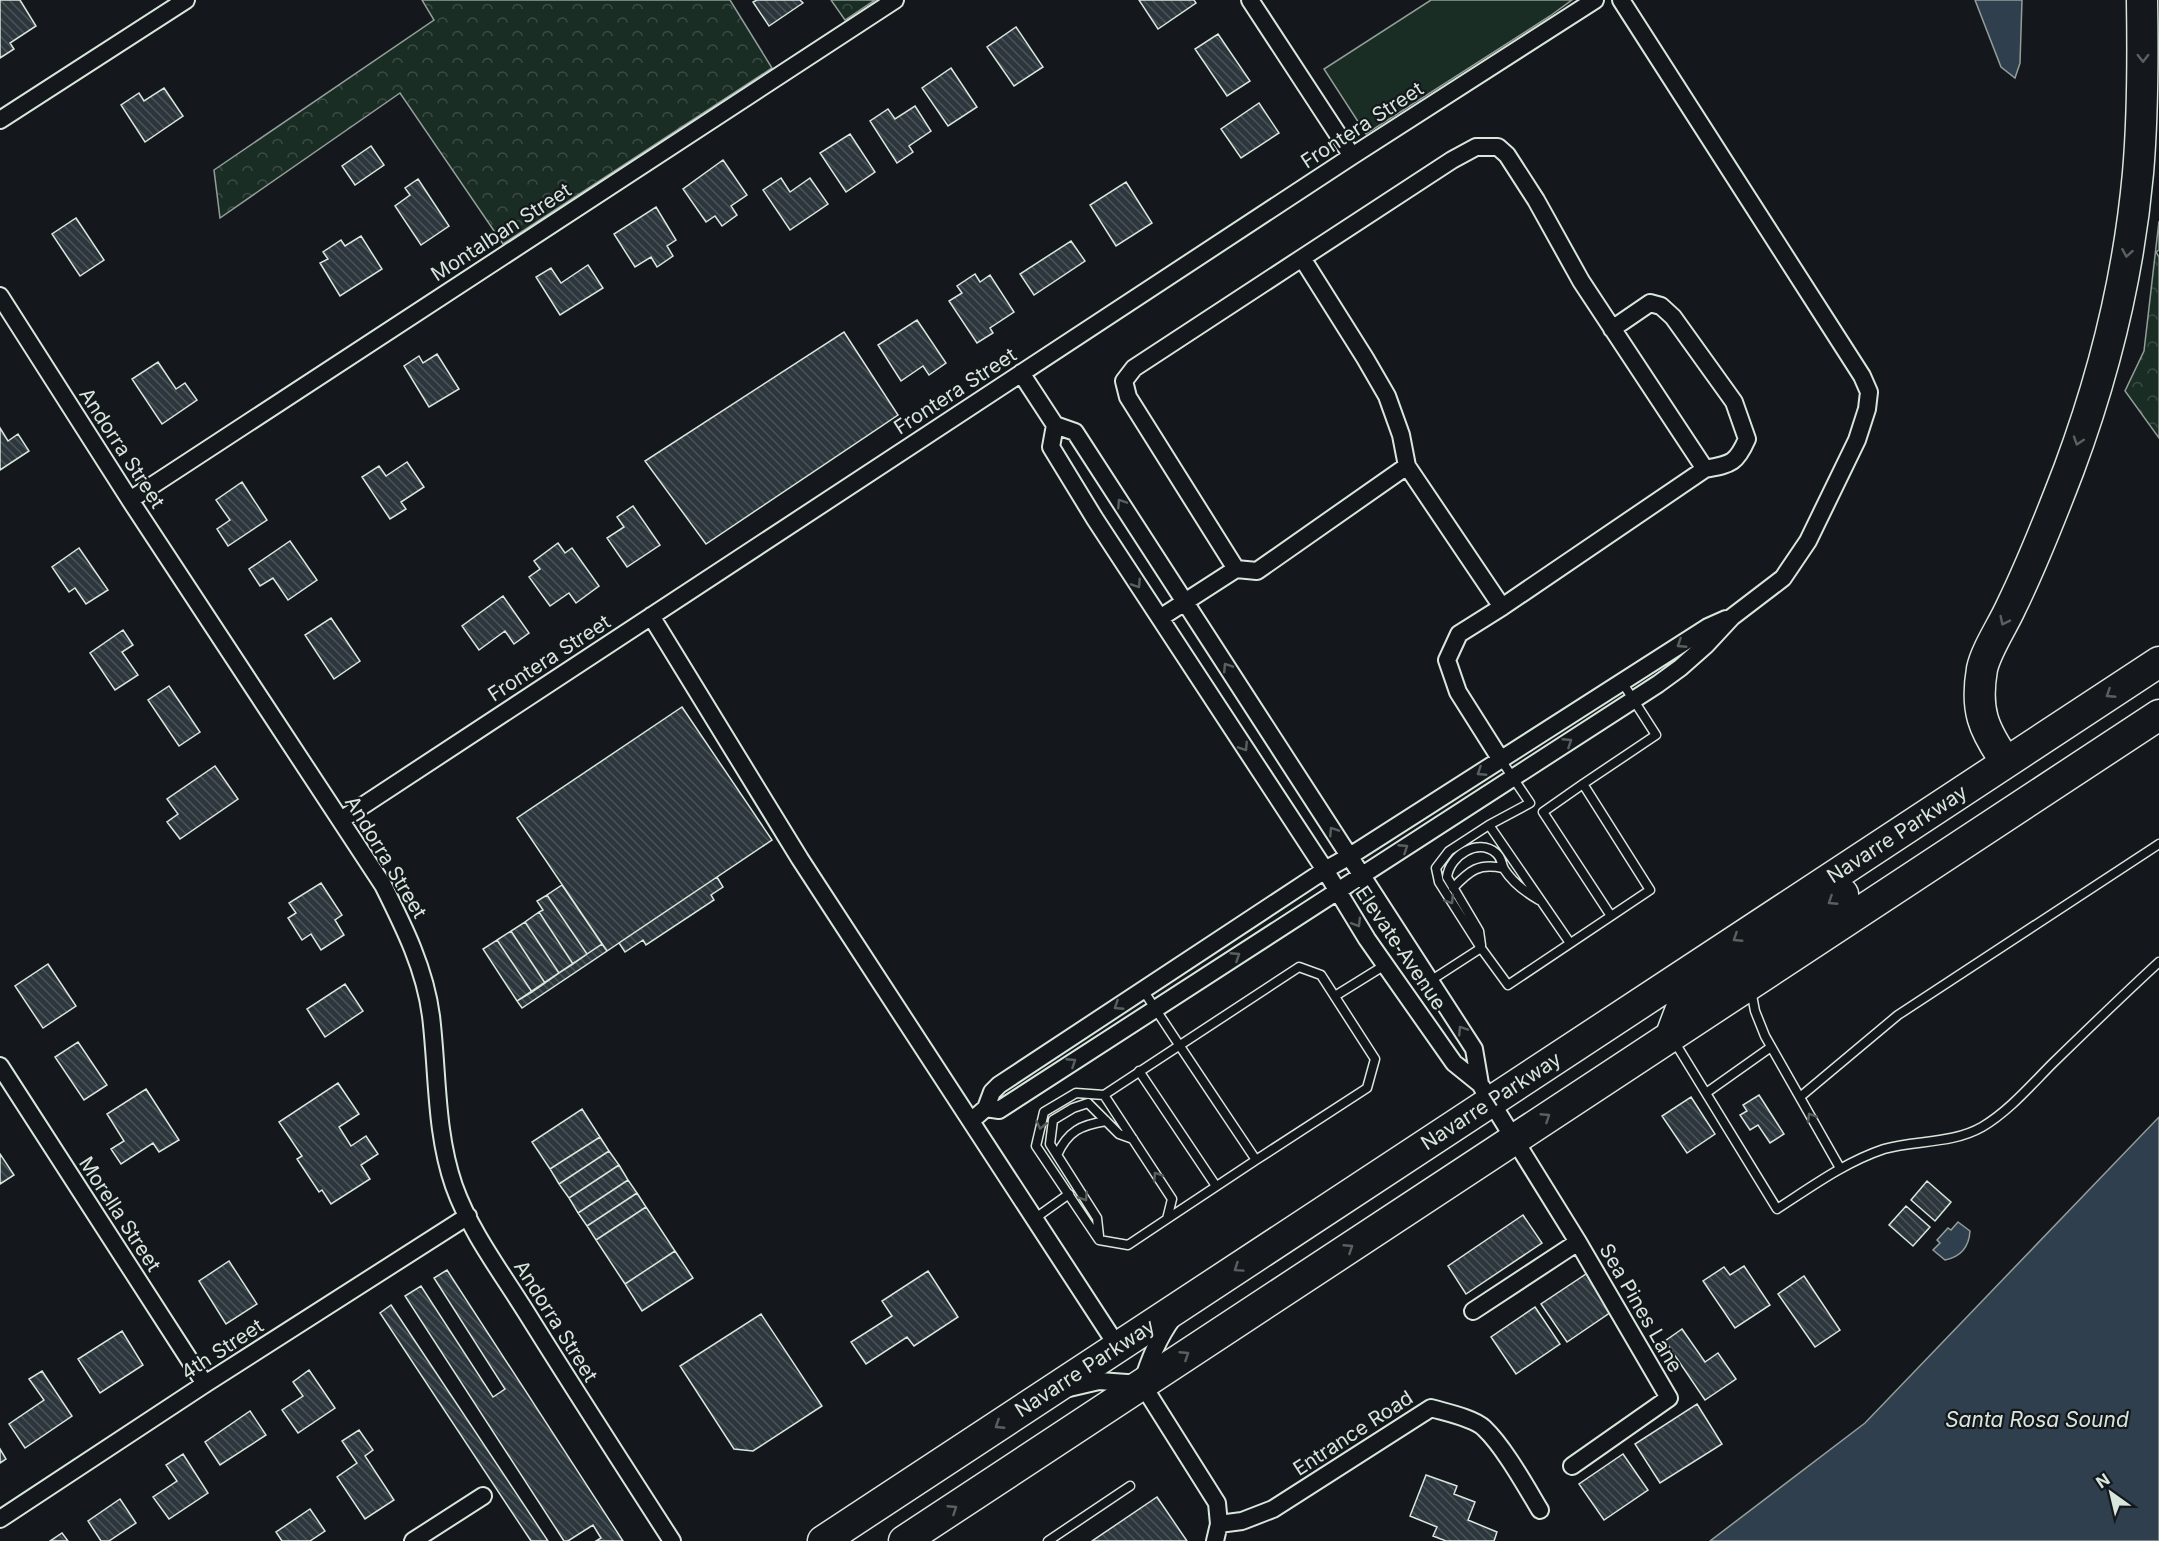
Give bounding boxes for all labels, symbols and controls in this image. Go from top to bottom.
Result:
one-way arrow [2137,54,2149,63]
street label: Frontera Street [1296,76,1428,173]
street label: Montalban Street [426,178,576,286]
one-way arrow [2121,248,2133,257]
street label: Frontera Street [889,342,1021,439]
street label: Andorra Street [74,383,170,513]
one-way arrow [2072,435,2085,446]
one-way arrow [1117,499,1129,509]
one-way arrow [1130,578,1142,588]
street label: Frontera Street [483,609,615,706]
one-way arrow [2000,615,2012,626]
one-way arrow [1677,637,1687,649]
one-way arrow [1223,663,1234,674]
one-way arrow [2106,687,2117,698]
one-way arrow [1561,738,1572,749]
one-way arrow [1237,740,1248,751]
one-way arrow [1477,765,1488,776]
street label: Navarre Parkway [1822,780,1972,888]
street label: Andorra Street [340,791,432,923]
one-way arrow [1329,826,1340,837]
one-way arrow [1398,843,1408,855]
street label: Elevate Avenue [1351,881,1451,1015]
one-way arrow [1443,893,1454,904]
one-way arrow [1827,894,1838,905]
one-way arrow [1349,917,1361,927]
one-way arrow [1733,931,1744,942]
one-way arrow [1230,952,1240,964]
one-way arrow [1114,999,1124,1011]
one-way arrow [1457,1026,1469,1036]
street label: Navarre Parkway [1416,1047,1566,1155]
one-way arrow [1065,1058,1076,1069]
one-way arrow [1540,1113,1550,1125]
one-way arrow [1807,1113,1819,1123]
one-way arrow [1035,1120,1048,1130]
street label: Morella Street [74,1152,166,1276]
one-way arrow [1153,1172,1164,1183]
one-way arrow [1076,1191,1088,1201]
street label: Sea Pines Lane [1594,1239,1688,1377]
one-way arrow [1342,1244,1353,1255]
street label: Andorra Street [509,1256,603,1386]
one-way arrow [1233,1260,1244,1271]
street label: 4th Street [176,1313,268,1384]
street label: Navarre Parkway [1010,1314,1160,1422]
one-way arrow [1179,1351,1190,1362]
street label: Entrance Road [1289,1385,1417,1481]
water label: Santa Rosa Sound [1945,1407,2129,1432]
one-way arrow [995,1418,1005,1430]
north arrow [2081,1463,2141,1523]
text: N [2092,1469,2113,1492]
one-way arrow [946,1505,957,1516]

